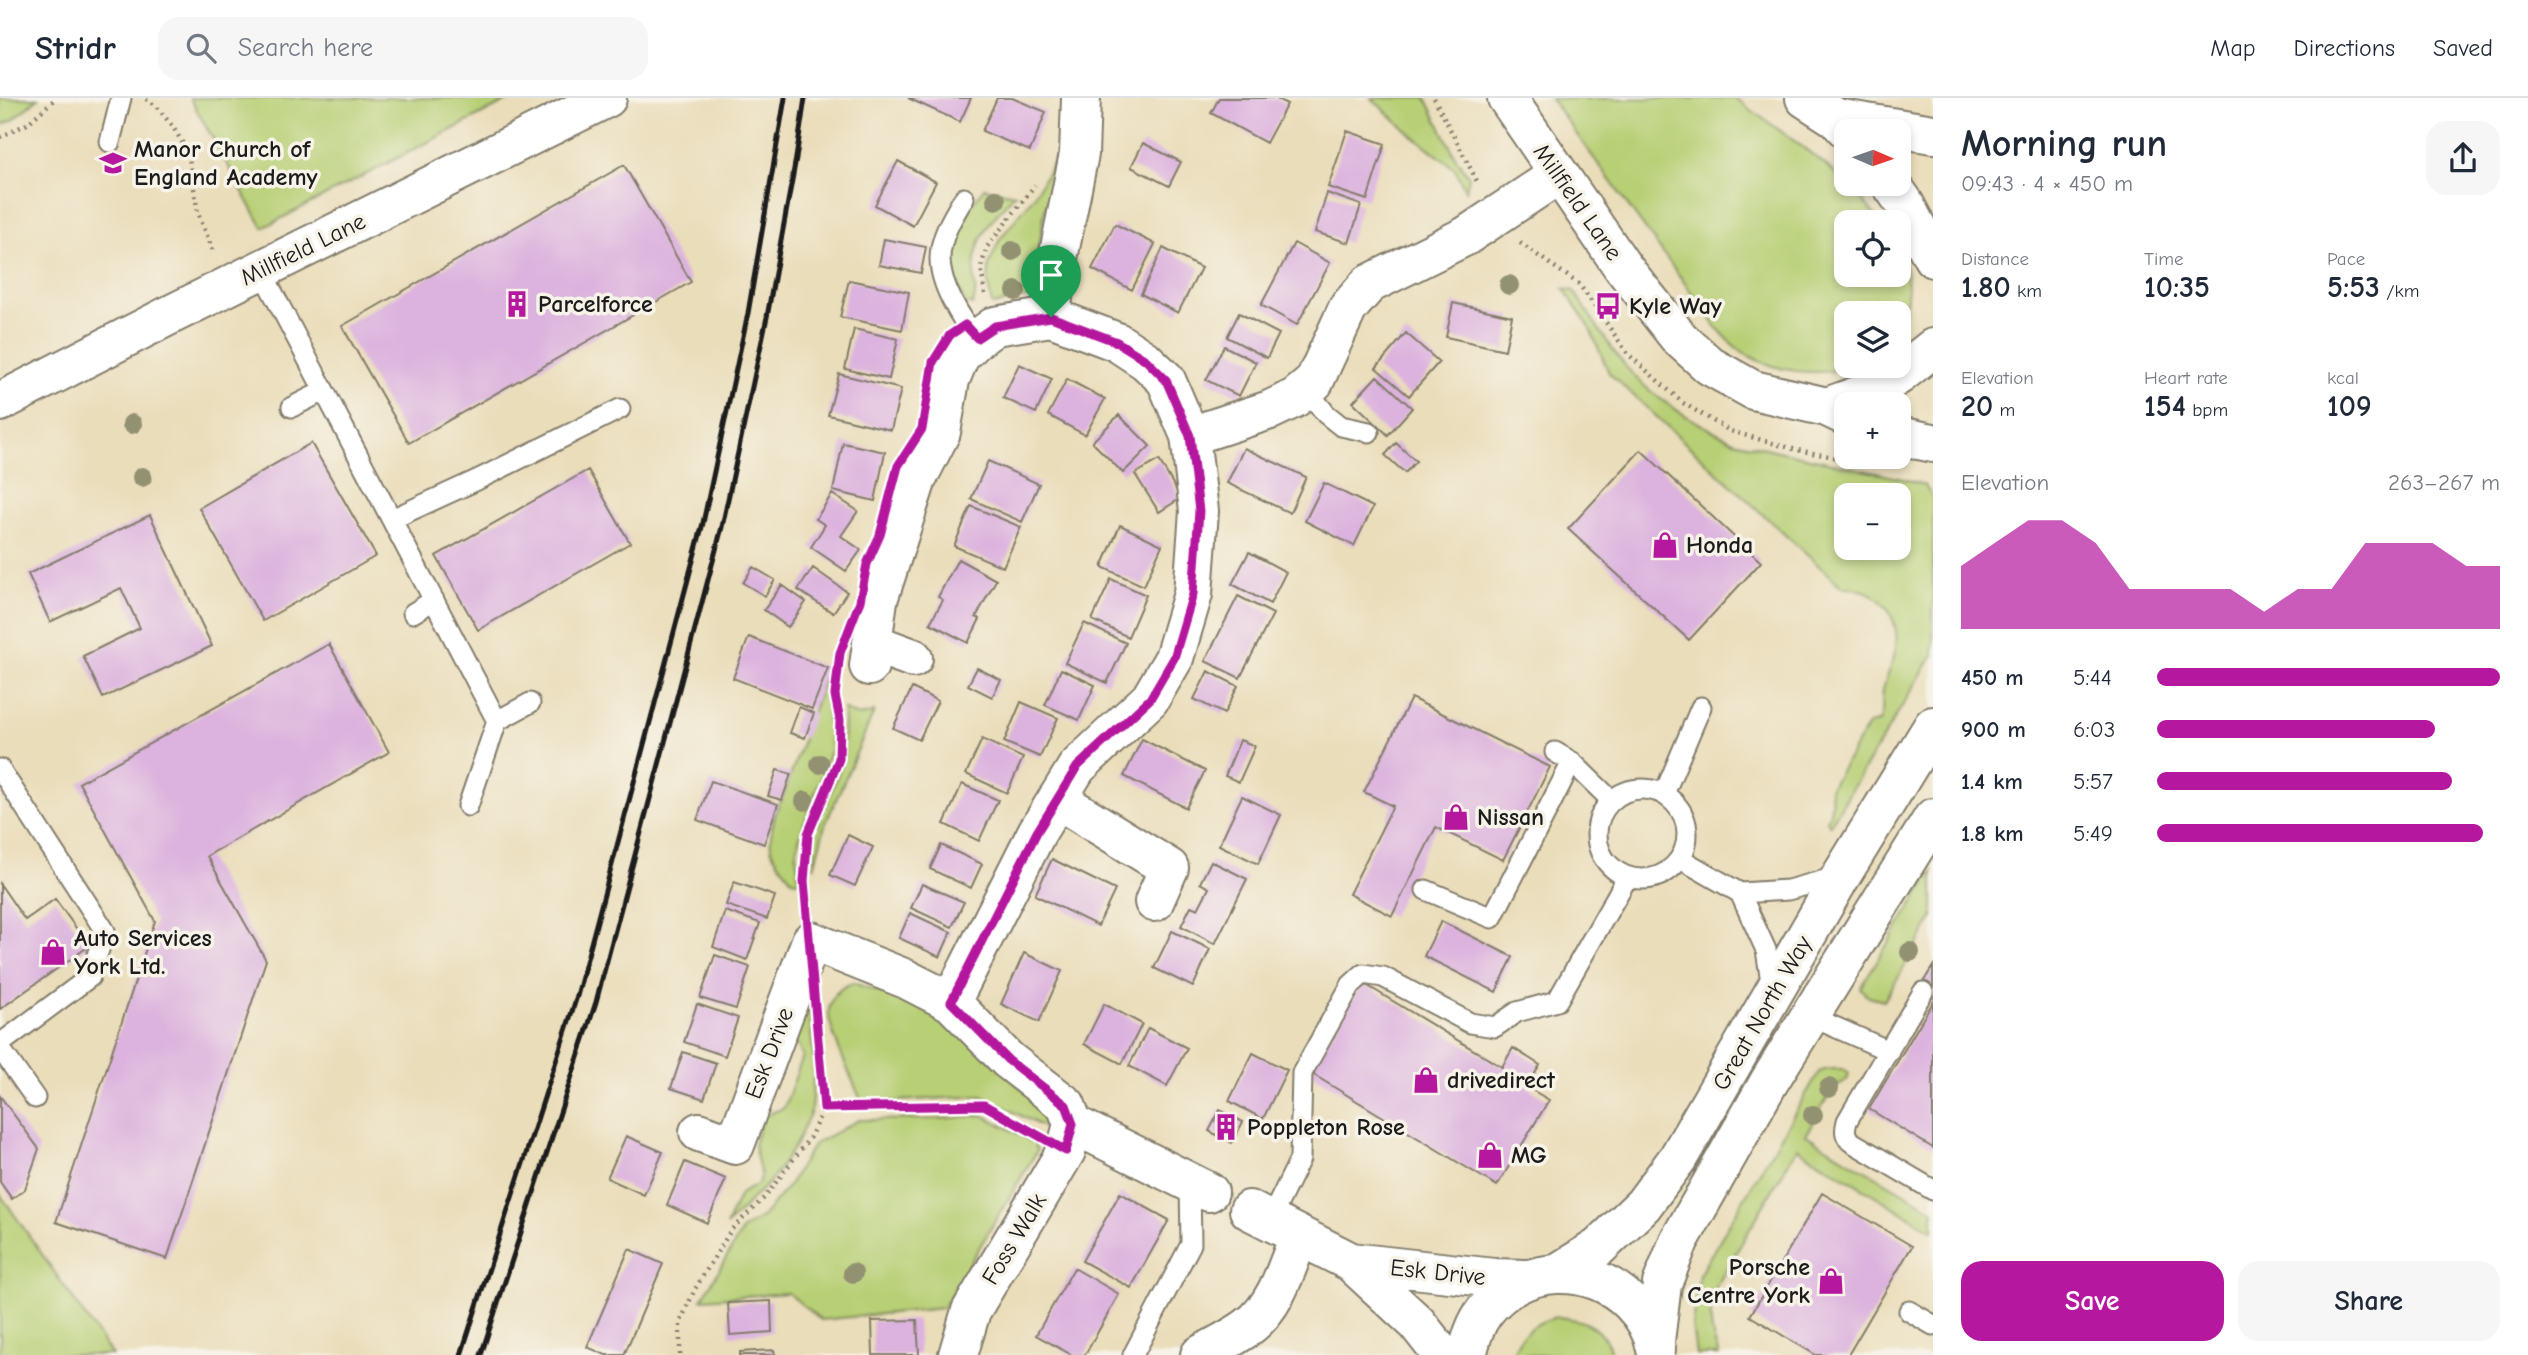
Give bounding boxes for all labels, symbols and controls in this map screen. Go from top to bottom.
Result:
search box [158,17,648,80]
text: Stridr [35,29,116,67]
icon: search [182,29,220,67]
text: Search here [238,33,373,63]
text: Map [2210,34,2256,62]
text: Directions [2294,34,2395,62]
text: Saved [2433,34,2493,62]
north arrow [1834,119,1911,196]
map controls [1834,119,1911,560]
button: share [2426,121,2500,195]
text: Morning run [1961,122,2167,166]
place label: Manor Church of England Academy [134,135,318,191]
street label: Millfield Lane [1528,138,1628,266]
school or university icon: Manor Church of England Academy [98,148,128,178]
text: 09:43 · 4 × 450 m [1961,170,2133,197]
street label: Millfield Lane [236,207,370,291]
button: locate [1834,210,1911,287]
pin [1021,245,1081,317]
text: Distance [1961,248,2029,270]
text: Time [2144,248,2183,270]
text: Pace [2327,248,2365,270]
icon: arrive [1032,256,1070,294]
text: 1.80 [1961,270,2011,305]
text: 10:35 [2144,270,2210,305]
text: 5:53 [2327,270,2380,305]
text: km [2011,280,2042,302]
text: /km [2380,280,2419,302]
building icon: Parcelforce [502,289,532,319]
place label: Parcelforce [538,290,653,318]
bus stop icon: Kyle Way [1593,291,1623,321]
place label: Kyle Way [1629,292,1722,320]
button: layers [1834,301,1911,378]
text: Elevation [1961,367,2034,389]
text: Heart rate [2144,367,2228,389]
text: kcal [2327,367,2359,389]
text: 20 [1961,389,1993,424]
text: 154 [2144,389,2186,424]
text: 109 [2327,389,2372,424]
button: + [1834,392,1911,469]
text: m [1993,399,2015,421]
text: bpm [2186,399,2228,421]
text: Elevation [1961,469,2049,496]
text: 263–267 m [2388,469,2500,496]
button: − [1834,483,1911,560]
shop icon: Honda [1650,530,1680,560]
place label: Honda [1686,531,1753,559]
text: 450 m [1961,664,2024,691]
text: 5:44 [2073,664,2112,691]
text: 900 m [1961,716,2026,743]
text: 6:03 [2073,716,2115,743]
text: 1.4 km [1961,768,2023,795]
text: 5:57 [2073,768,2113,795]
shop icon: Nissan [1441,802,1471,832]
place label: Nissan [1477,803,1544,831]
text: 1.8 km [1961,820,2024,847]
text: 5:49 [2073,820,2113,847]
place label: Auto Services York Ltd. [74,924,212,980]
street label: Great North Way [1706,931,1818,1095]
shop icon: Auto Services York Ltd. [38,937,68,967]
street label: Esk Drive [739,1003,799,1103]
shop icon: drivedirect [1411,1065,1441,1095]
place label: drivedirect [1447,1066,1556,1094]
building icon: Poppleton Rose [1211,1112,1241,1142]
place label: Poppleton Rose [1247,1113,1405,1141]
shop icon: MG [1475,1140,1505,1170]
place label: MG [1511,1141,1547,1169]
street label: Foss Walk [976,1188,1052,1290]
street label: Esk Drive [1389,1253,1487,1291]
place label: Porsche Centre York [1687,1253,1810,1309]
button: Save [1961,1261,2224,1341]
button: Share [2238,1261,2500,1341]
shop icon: Porsche Centre York [1816,1266,1846,1296]

